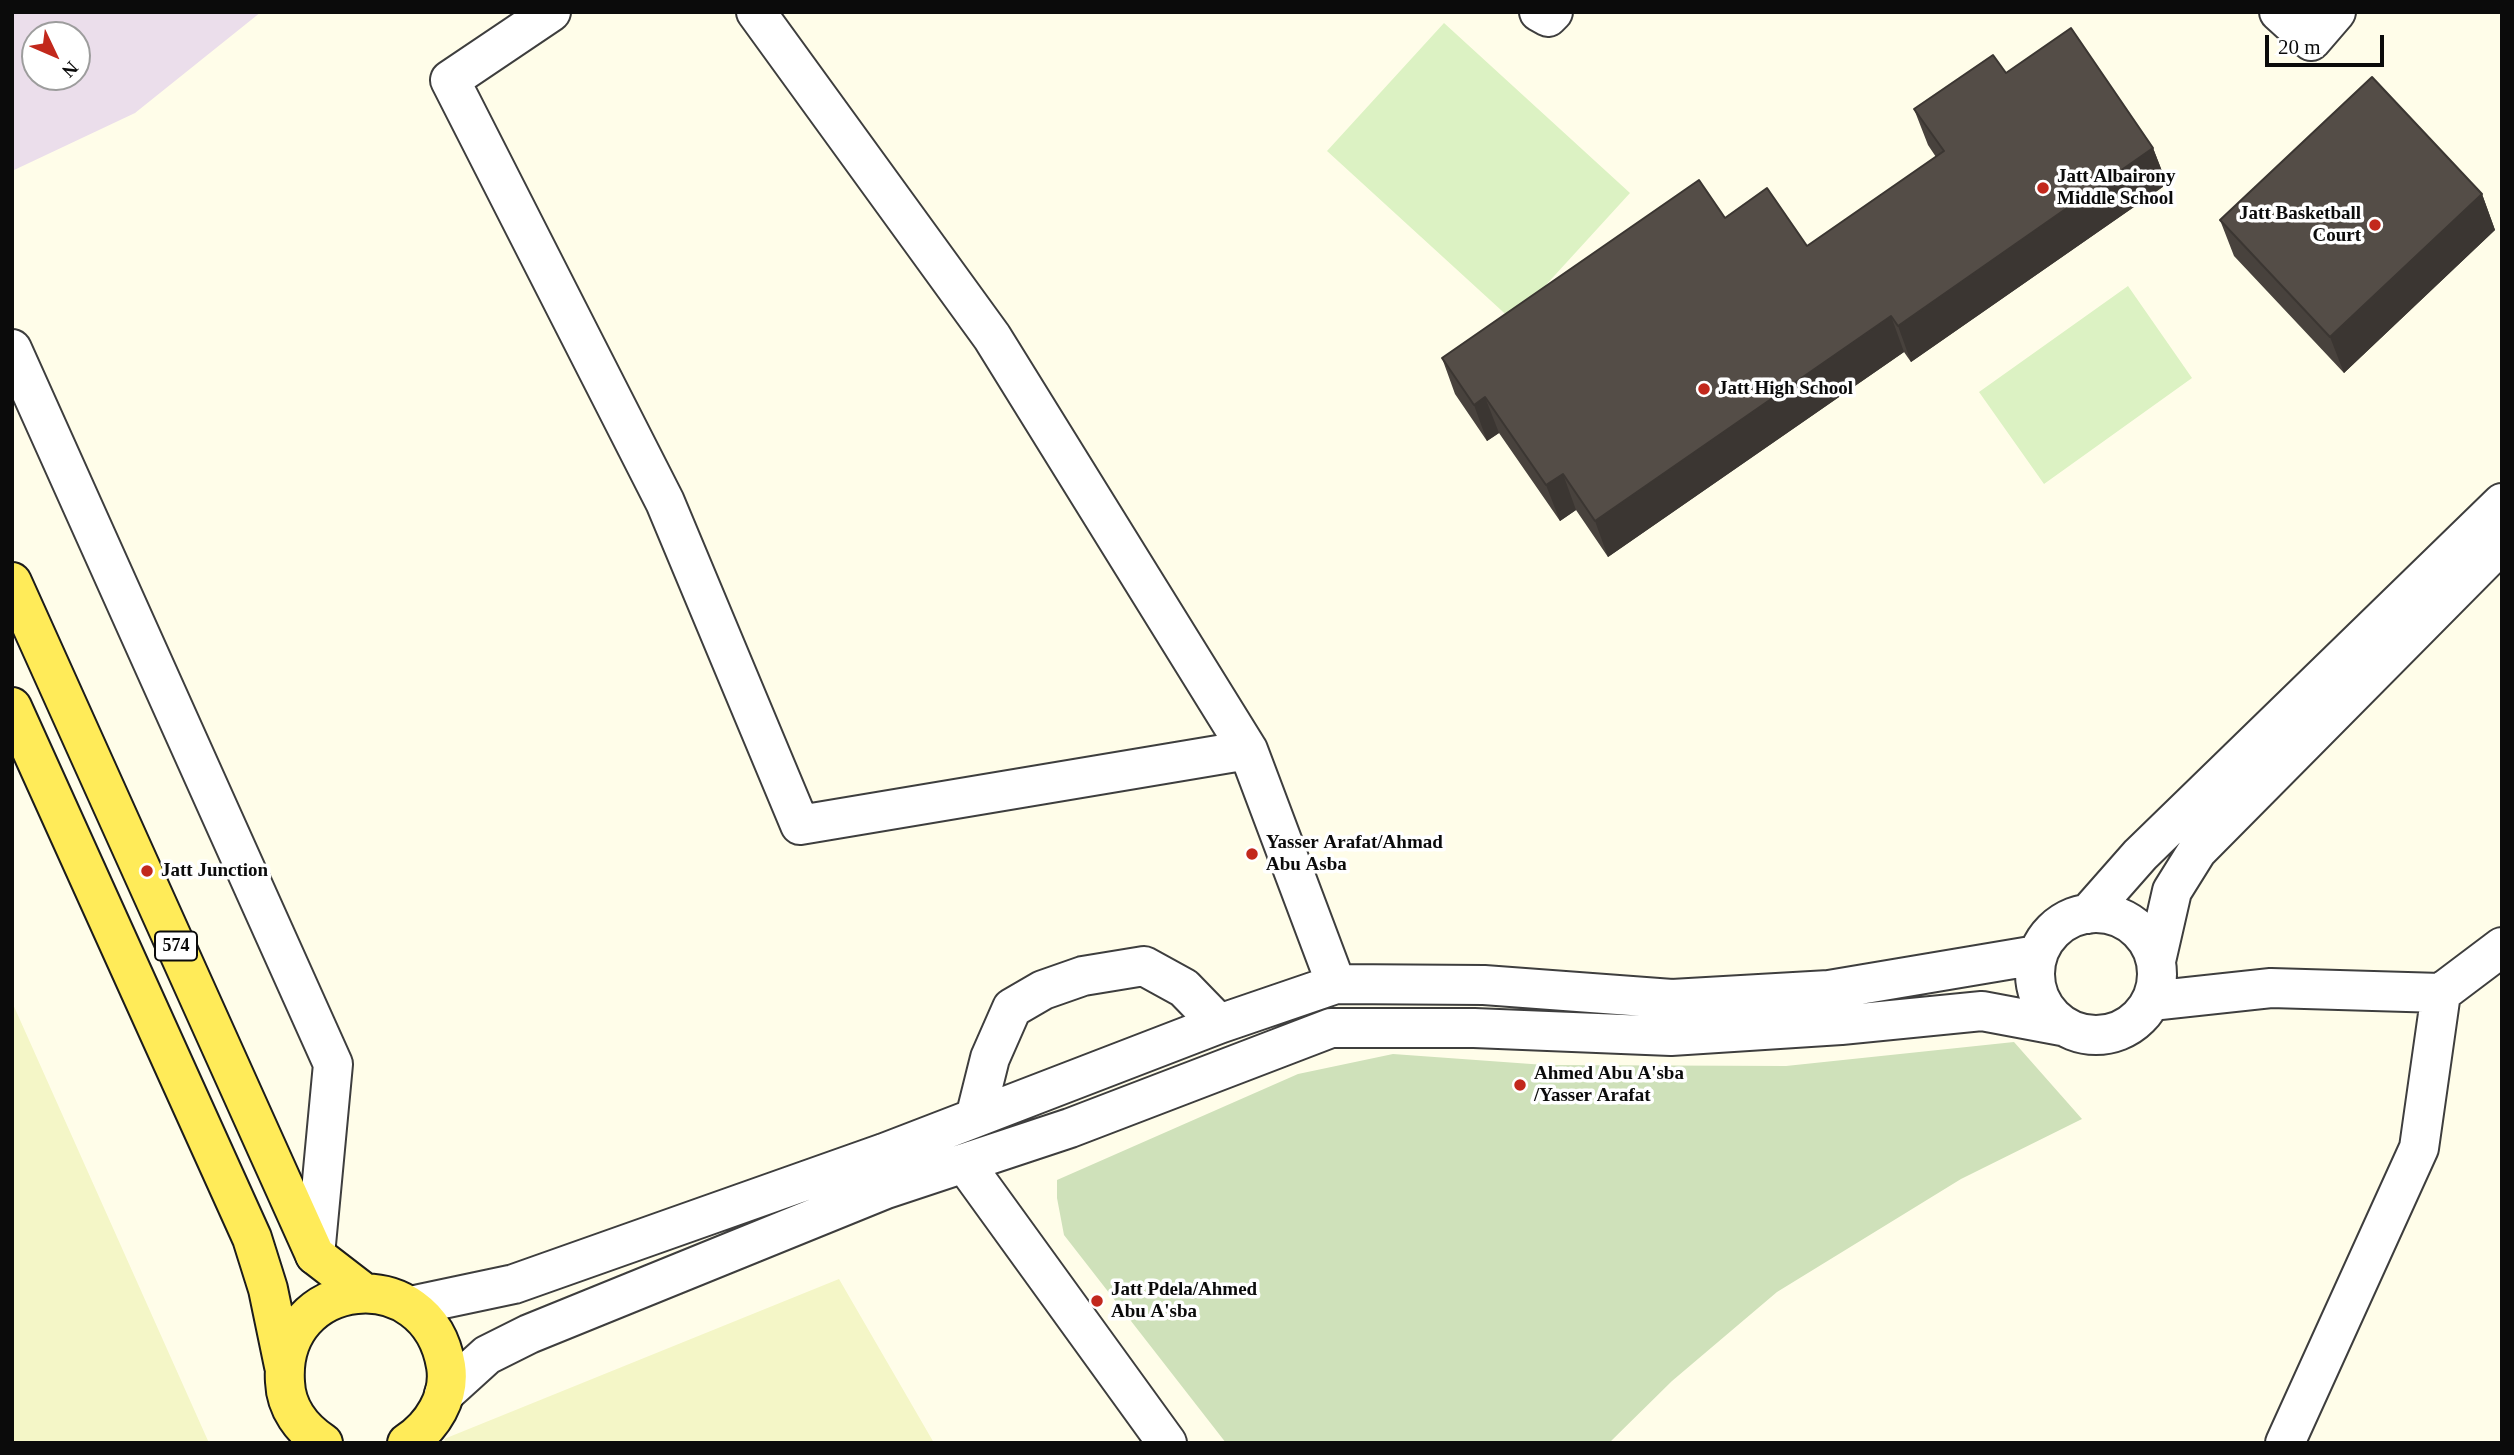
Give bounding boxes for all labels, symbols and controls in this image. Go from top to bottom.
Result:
north arrow [21,21,91,91]
scale bar [2269,21,2388,65]
text: 20 m [2278,35,2321,59]
text: N [58,57,82,82]
place label: Jatt Albairony Middle School [2057,166,2175,210]
marker: Jatt Albairony Middle School [2035,180,2051,196]
place label: Jatt Basketball Court [2239,203,2361,247]
marker: Jatt Basketball Court [2367,217,2383,233]
place label: Jatt High School [1718,378,1853,400]
marker: Jatt High School [1696,381,1712,397]
place label: Yasser Arafat/Ahmad Abu Asba [1266,832,1443,876]
marker: Yasser Arafat/Ahmad Abu Asba [1244,846,1260,862]
place label: Jatt Junction [161,860,268,882]
marker: Jatt Junction [139,863,155,879]
road number: 574 [155,931,197,960]
place label: Ahmed Abu A'sba /Yasser Arafat [1534,1063,1684,1107]
marker: Ahmed Abu A'sba /Yasser Arafat [1512,1077,1528,1093]
place label: Jatt Pdela/Ahmed Abu A'sba [1111,1279,1257,1323]
marker: Jatt Pdela/Ahmed Abu A'sba [1089,1293,1105,1309]

